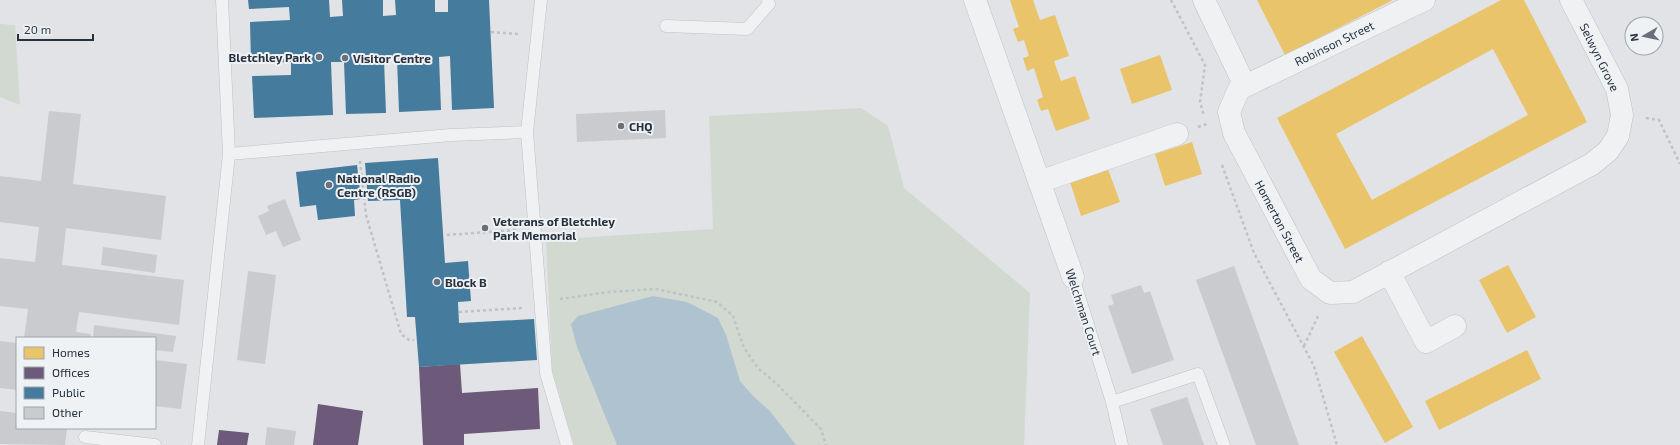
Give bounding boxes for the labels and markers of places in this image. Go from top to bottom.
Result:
place label: Bletchley Park [229,50,311,65]
place label: Visitor Centre [353,51,431,65]
marker: Bletchley Park [314,52,324,62]
marker: Visitor Centre [340,53,350,63]
place label: CHQ [629,119,653,134]
marker: CHQ [616,121,626,131]
place label: National Radio Centre (RSGB) [337,171,420,199]
marker: National Radio Centre (RSGB) [324,180,334,190]
place label: Veterans of Bletchley Park Memorial [493,214,615,242]
marker: Veterans of Bletchley Park Memorial [480,223,490,233]
place label: Block B [445,275,487,289]
marker: Block B [432,277,442,287]

